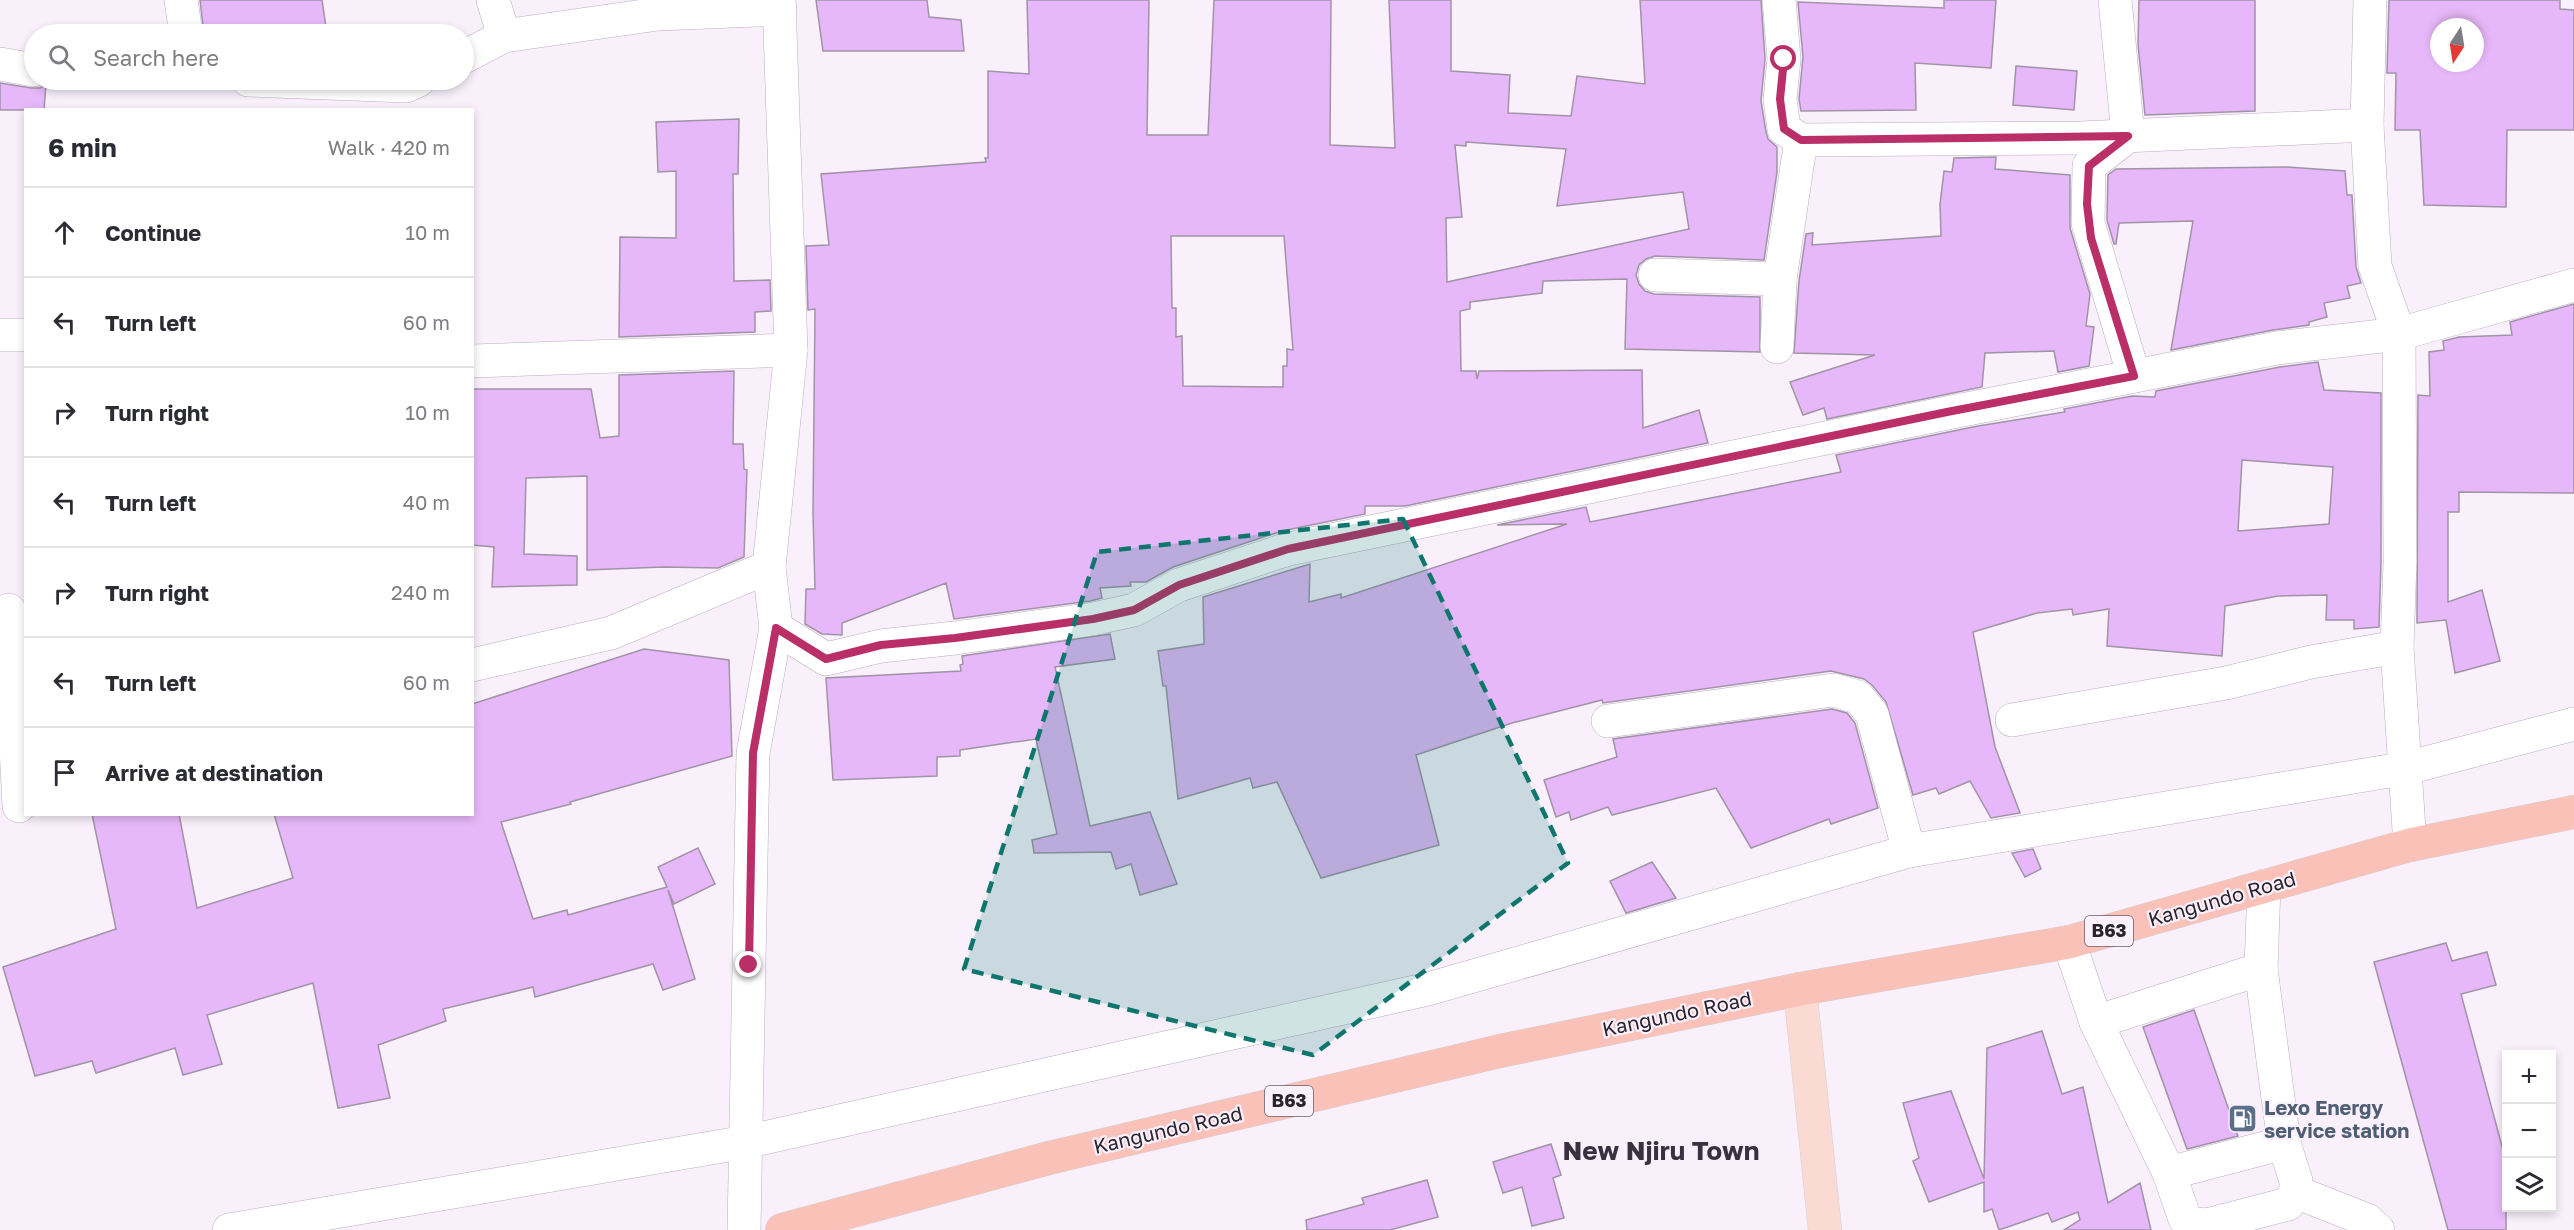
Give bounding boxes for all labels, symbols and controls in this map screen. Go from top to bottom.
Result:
north arrow [2430,18,2484,72]
search box [24,24,474,90]
icon: search [45,41,78,74]
text: Search here [93,44,219,71]
route start [1770,45,1796,71]
text: 6 min [48,132,117,163]
text: Walk · 420 m [328,135,450,159]
icon: ahead [48,216,81,249]
text: Continue [105,219,201,246]
text: 10 m [405,220,450,244]
icon: left [48,306,81,339]
text: Turn left [105,309,196,336]
text: 60 m [403,310,450,334]
icon: right [48,396,81,429]
text: Turn right [105,399,209,426]
text: 10 m [405,400,450,424]
icon: left [48,486,81,519]
text: Turn left [105,489,196,516]
text: 40 m [403,490,450,514]
icon: right [48,576,81,609]
text: Turn right [105,579,209,606]
text: 240 m [391,580,450,604]
icon: left [48,666,81,699]
text: Turn left [105,669,196,696]
text: 60 m [403,670,450,694]
icon: arrive [48,756,81,789]
text: Arrive at destination [105,759,323,786]
street label: Kangundo Road [2145,866,2298,931]
road number: B63 [2085,916,2133,946]
route end [735,951,761,977]
street label: Kangundo Road [1600,985,1754,1041]
map controls [2502,1050,2556,1212]
button: + [2502,1050,2556,1104]
road number: B63 [1265,1086,1313,1116]
place label: Lexo Energy service station [2264,1095,2409,1142]
street label: Kangundo Road [1091,1100,1245,1158]
fuel station icon: Lexo Energy service station [2227,1103,2259,1135]
button: − [2502,1104,2556,1158]
district label: New Njiru Town [1563,1135,1759,1166]
button: layers [2502,1158,2556,1212]

